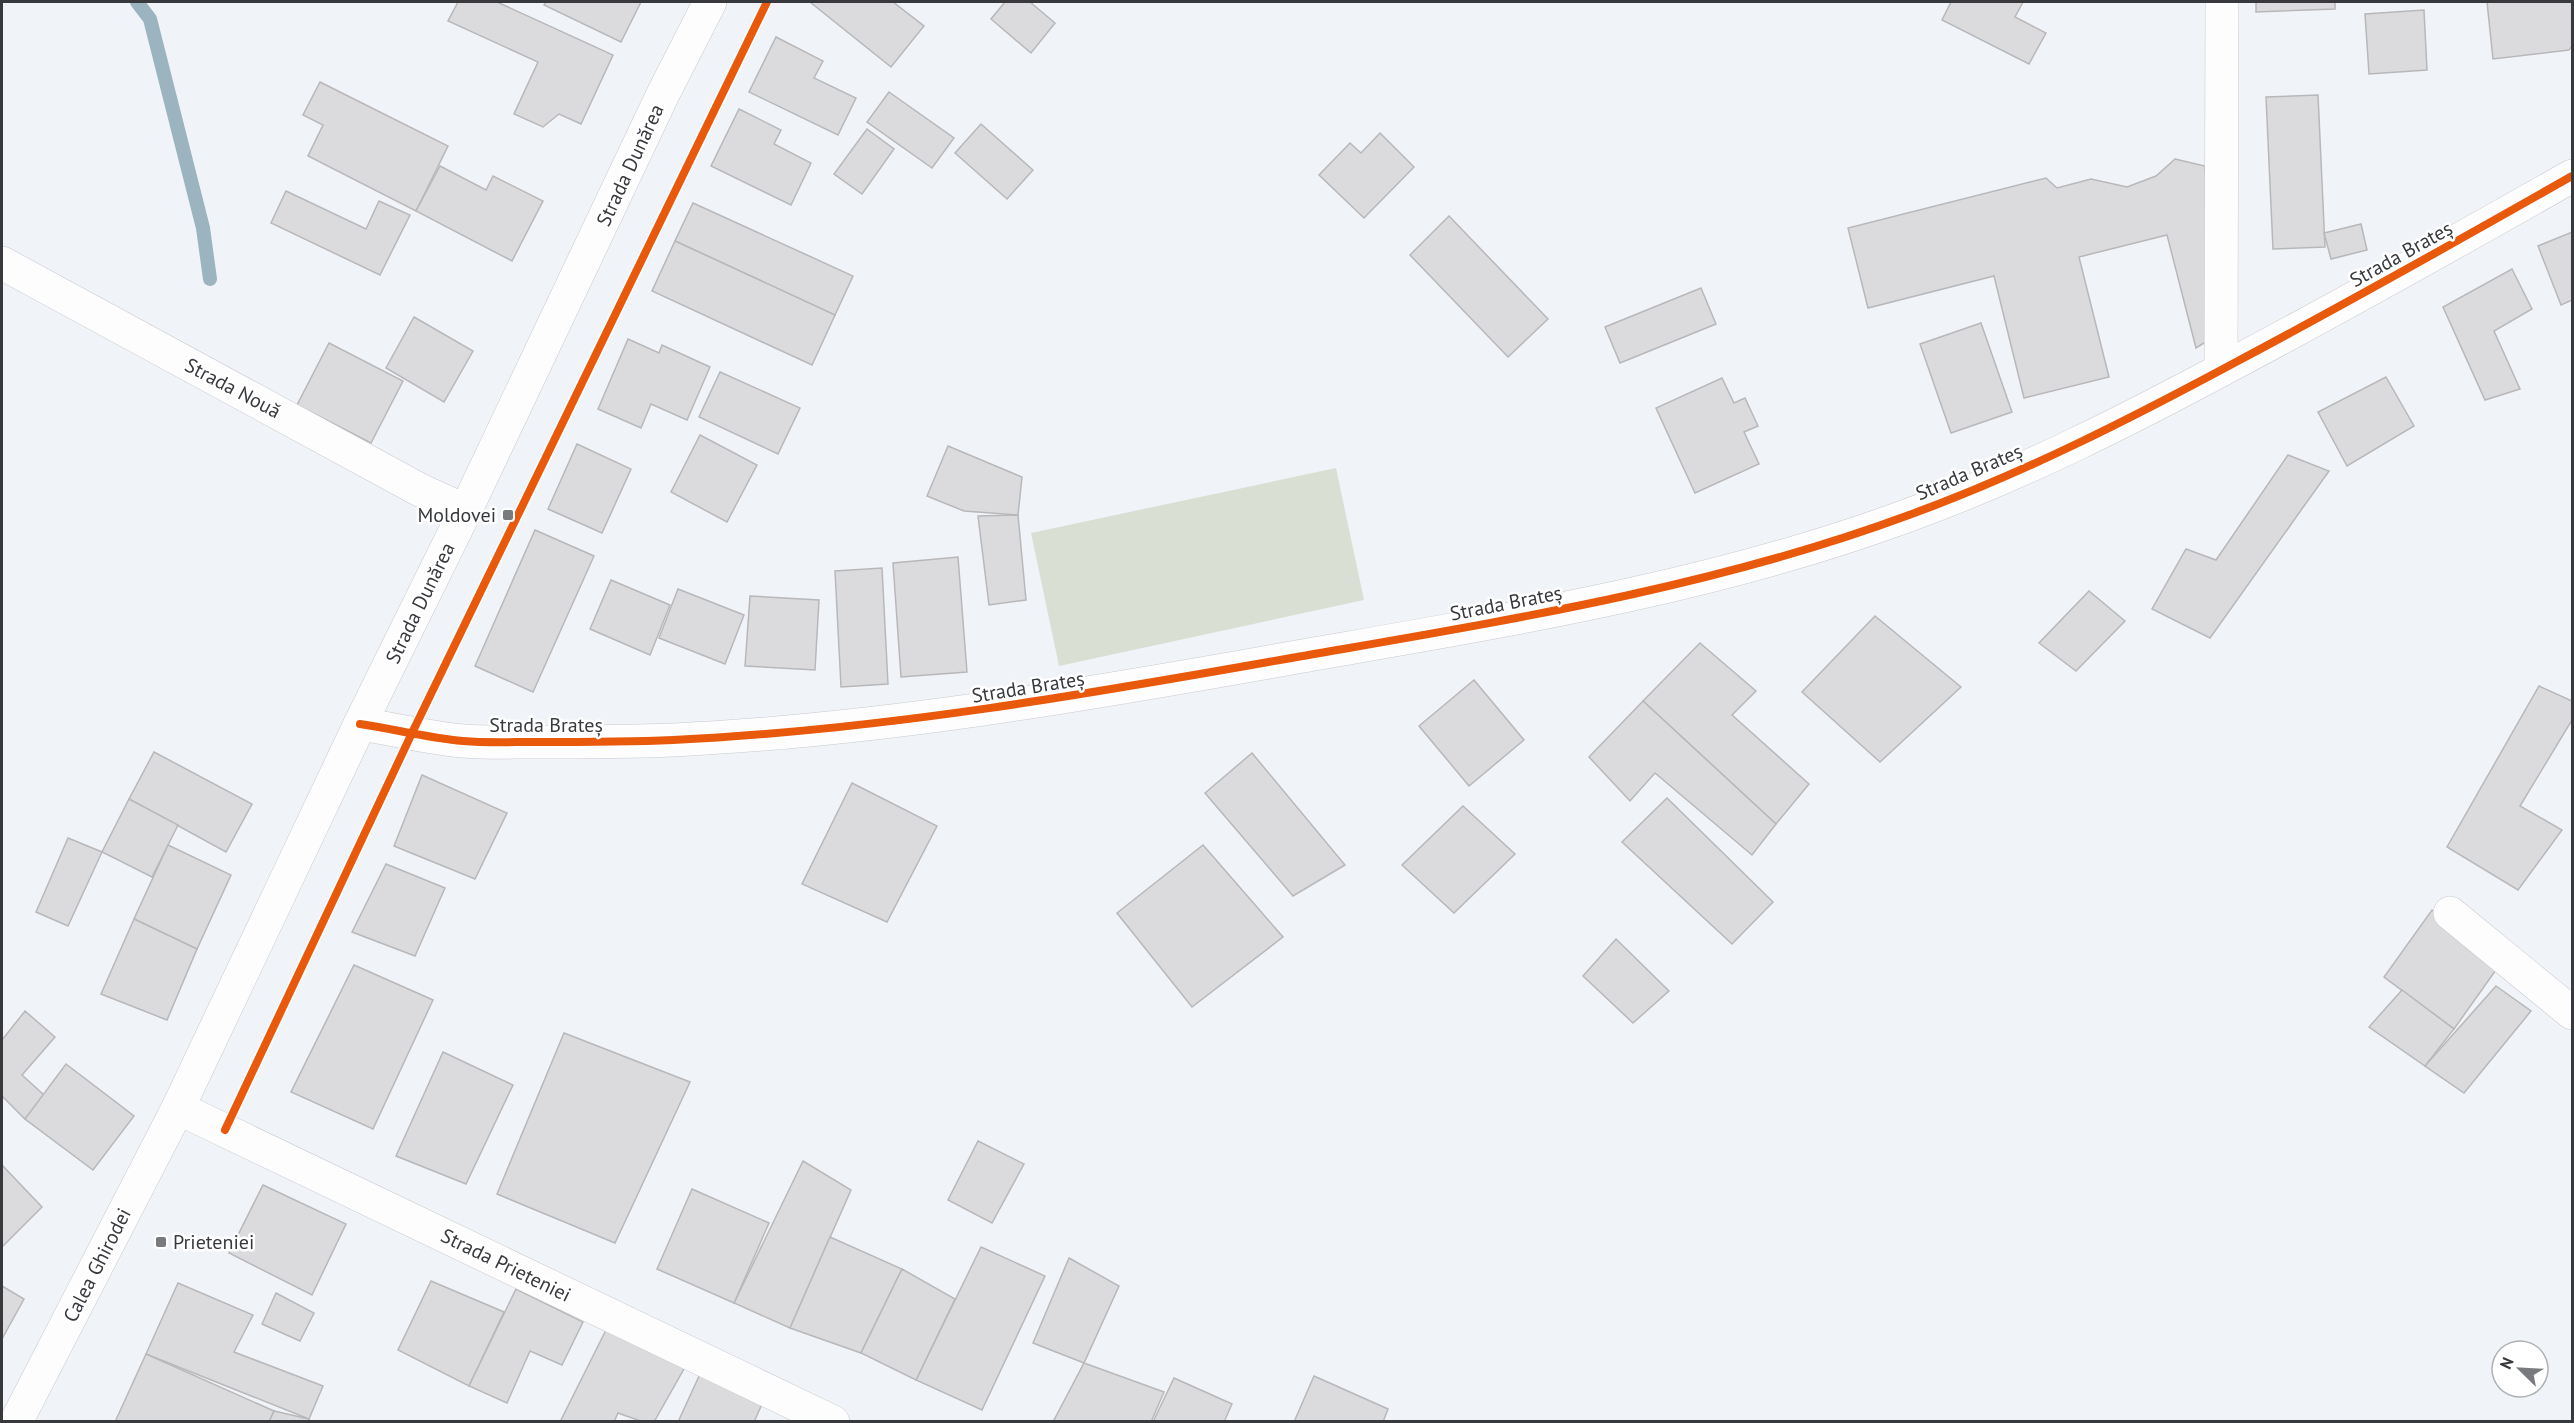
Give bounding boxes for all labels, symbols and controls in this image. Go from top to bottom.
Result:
street label: Strada Dunărea [590,100,670,230]
street label: Strada Brateș [2345,215,2457,293]
street label: Strada Nouă [181,352,285,424]
street label: Strada Brateș [1912,438,2026,506]
place label: Moldovei [417,502,496,528]
marker: Moldovei [501,508,515,522]
street label: Strada Dunărea [379,538,461,668]
street label: Strada Brateș [1448,579,1564,627]
street label: Strada Brateș [970,665,1086,709]
street label: Strada Brateș [489,712,603,738]
street label: Calea Ghirodei [57,1204,137,1326]
street label: Strada Prieteniei [437,1222,575,1308]
place label: Prieteniei [173,1229,254,1255]
marker: Prieteniei [154,1235,168,1249]
north arrow [2490,1339,2550,1399]
text: N [2495,1354,2518,1372]

